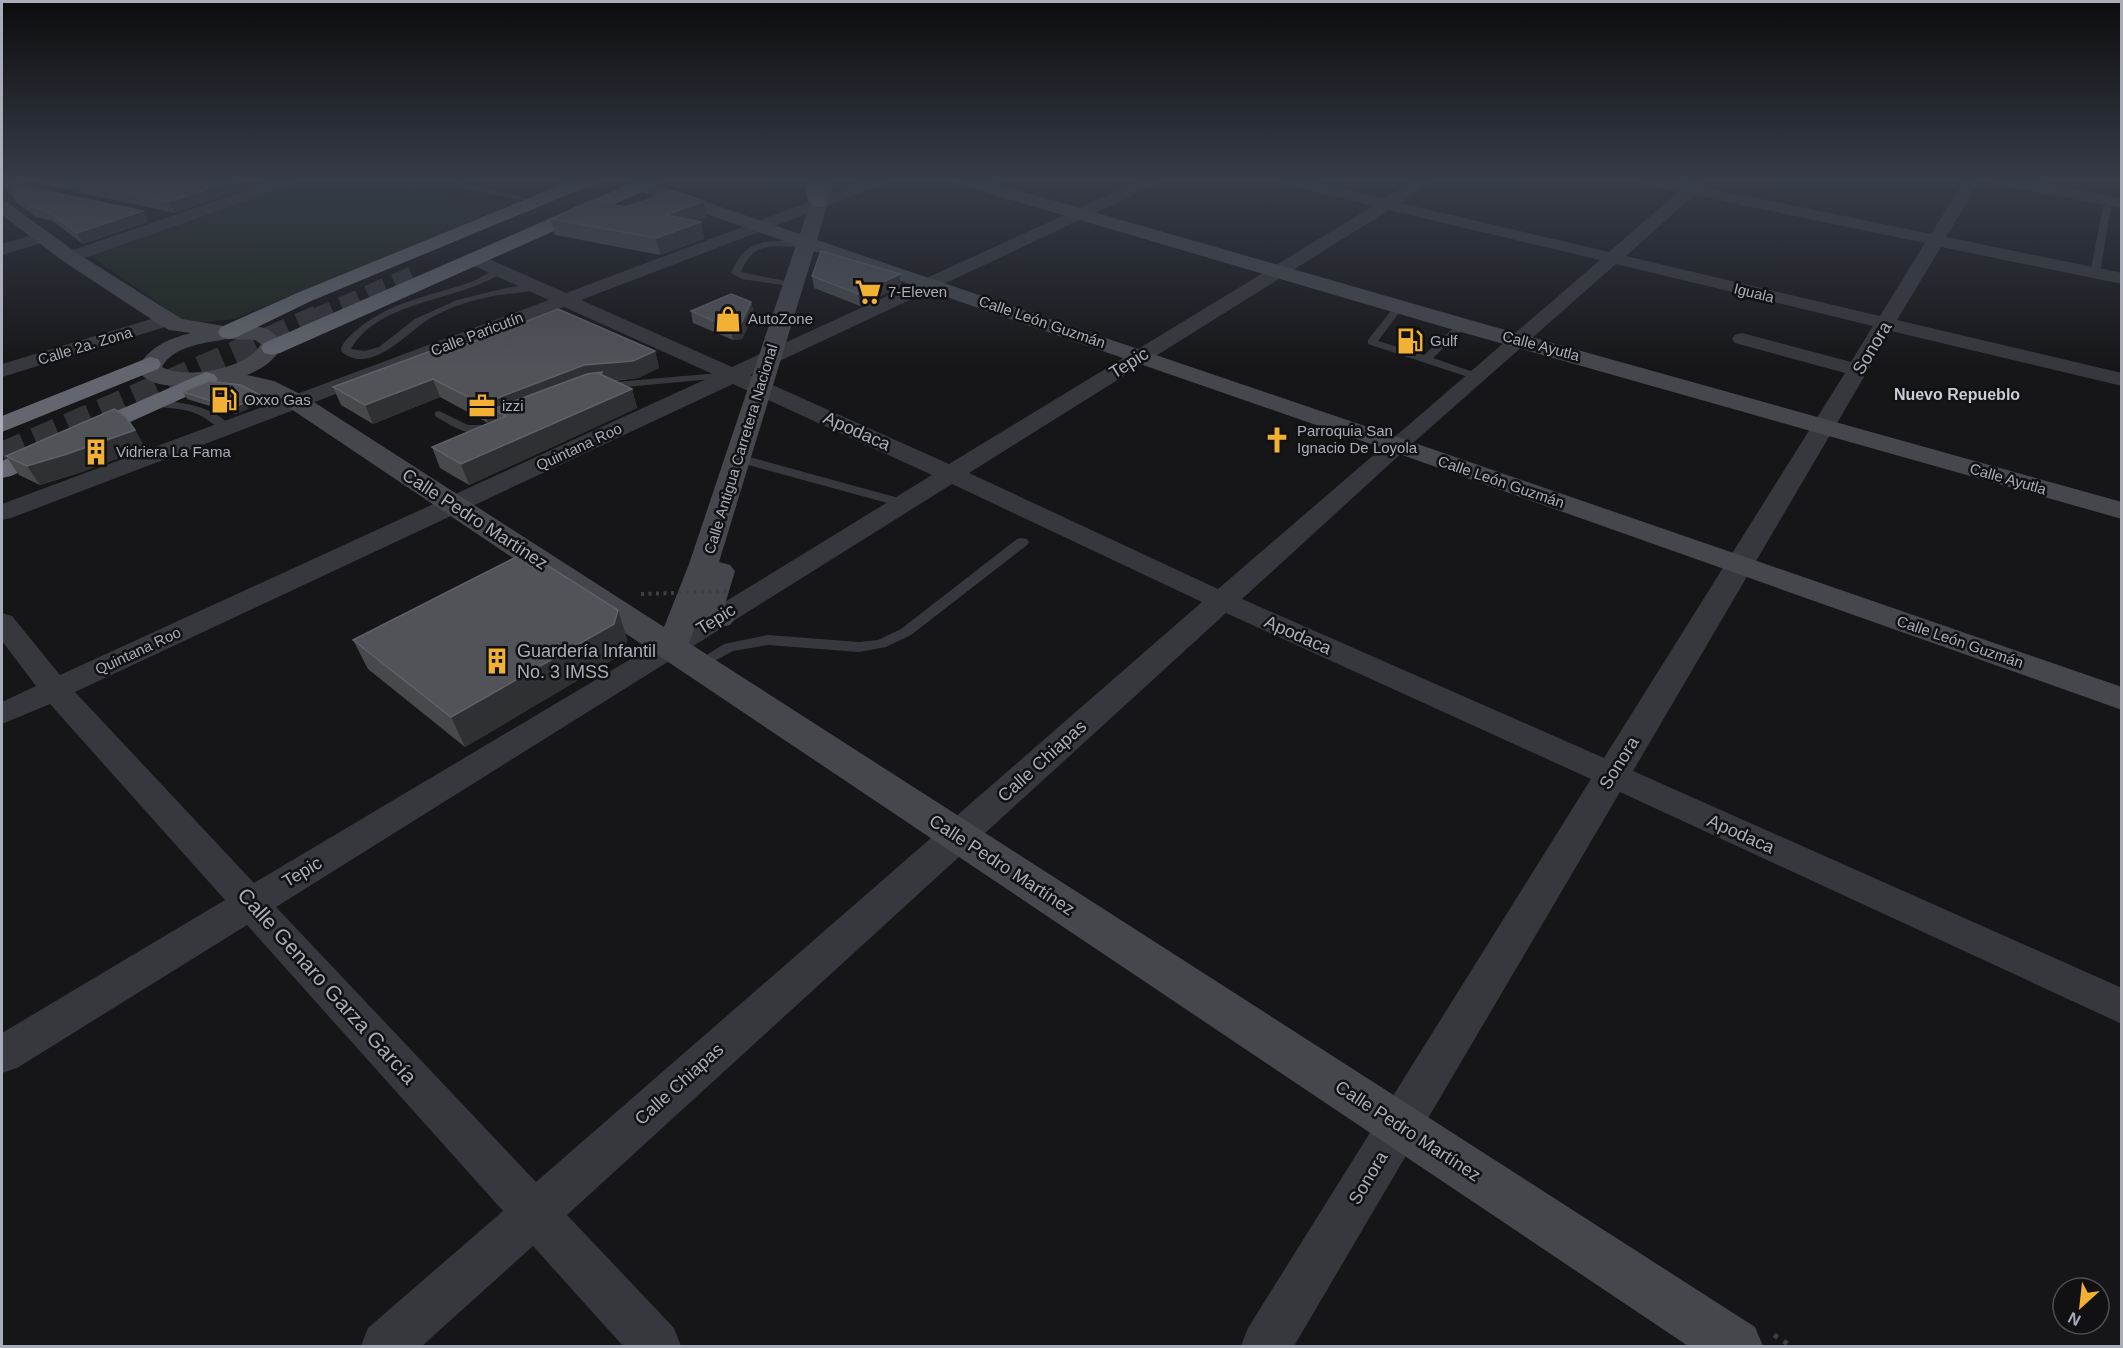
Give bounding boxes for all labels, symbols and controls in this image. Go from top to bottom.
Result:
supermarket icon: 7-Eleven [853,277,883,307]
street label: Iguala [1732,279,1777,306]
place label: 7-Eleven [888,283,947,300]
street label: Calle León Guzmán [977,292,1108,351]
shop icon: AutoZone [713,304,743,334]
street label: Calle Paricutín [428,308,525,359]
place label: AutoZone [748,310,813,327]
street label: Sonora [1848,317,1896,378]
street label: Calle 2a. Zona [36,323,135,368]
fuel station icon: Gulf [1395,326,1425,356]
street label: Calle Ayutla [1501,327,1582,364]
place label: Gulf [1430,332,1458,349]
street label: Calle Antigua Carretera Nacional [700,342,781,556]
street label: Tepic [1106,343,1152,383]
fuel station icon: Oxxo Gas [209,385,239,415]
district label: Nuevo Repueblo [1894,386,2020,403]
place label: Oxxo Gas [244,391,311,408]
office icon: izzi [467,391,497,421]
place label: izzi [502,397,524,414]
street label: Apodaca [820,407,894,455]
street label: Quintana Roo [533,419,624,474]
place label: Parroquia San Ignacio De Loyola [1297,422,1418,456]
church icon: Parroquia San Ignacio De Loyola [1262,425,1292,455]
building icon: Vidriera La Fama [81,437,111,467]
place label: Vidriera La Fama [116,443,231,460]
street label: Calle León Guzmán [1436,452,1567,511]
street label: Calle Ayutla [1968,459,2049,498]
street label: Calle Pedro Martínez [399,465,551,573]
street label: Tepic [693,599,739,639]
street label: Apodaca [1261,611,1335,659]
street label: Calle León Guzmán [1895,612,2026,671]
street label: Quintana Roo [92,623,183,678]
place label: Guardería Infantil No. 3 IMSS [517,641,656,682]
building icon: Guardería Infantil No. 3 IMSS [482,646,512,676]
street label: Calle Chiapas [994,716,1090,806]
street label: Sonora [1595,732,1643,793]
street label: Apodaca [1704,810,1778,858]
street label: Calle Pedro Martínez [926,811,1078,919]
street label: Tepic [279,853,325,891]
street label: Calle Genaro Garza García [233,883,422,1089]
street label: Calle Chiapas [631,1039,727,1129]
street label: Calle Pedro Martínez [1332,1077,1484,1185]
street label: Sonora [1344,1147,1392,1208]
north arrow [2051,1276,2111,1336]
text: N [2065,1309,2083,1329]

